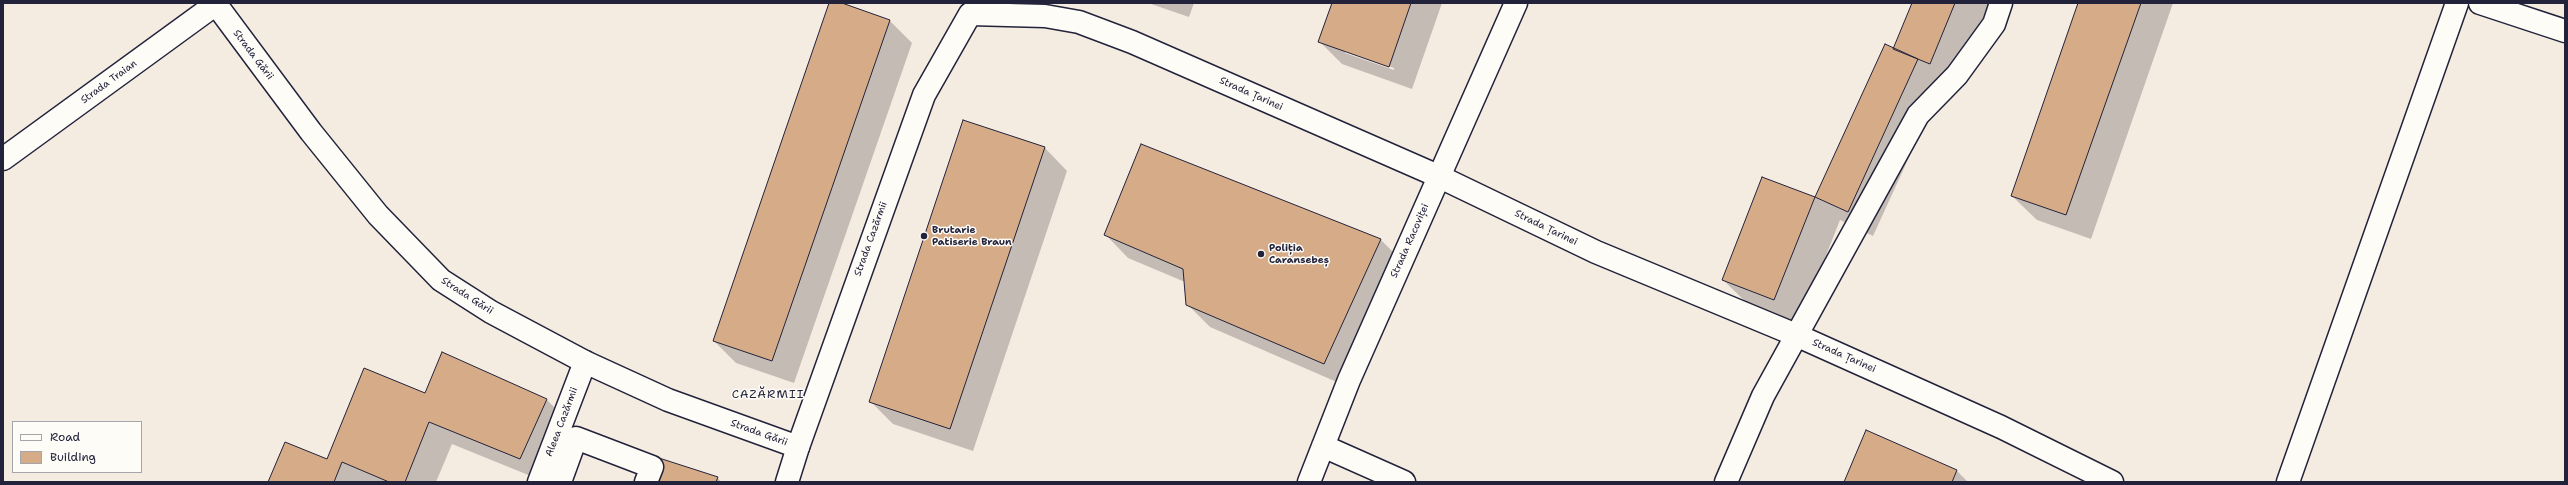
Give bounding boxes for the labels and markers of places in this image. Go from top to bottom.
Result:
place label: Brutarie Patiserie Braun [932,224,1012,248]
marker: Brutarie Patiserie Braun [919,231,929,241]
place label: Poliția Caransebeș [1269,242,1329,266]
marker: Poliția Caransebeș [1256,249,1266,259]

